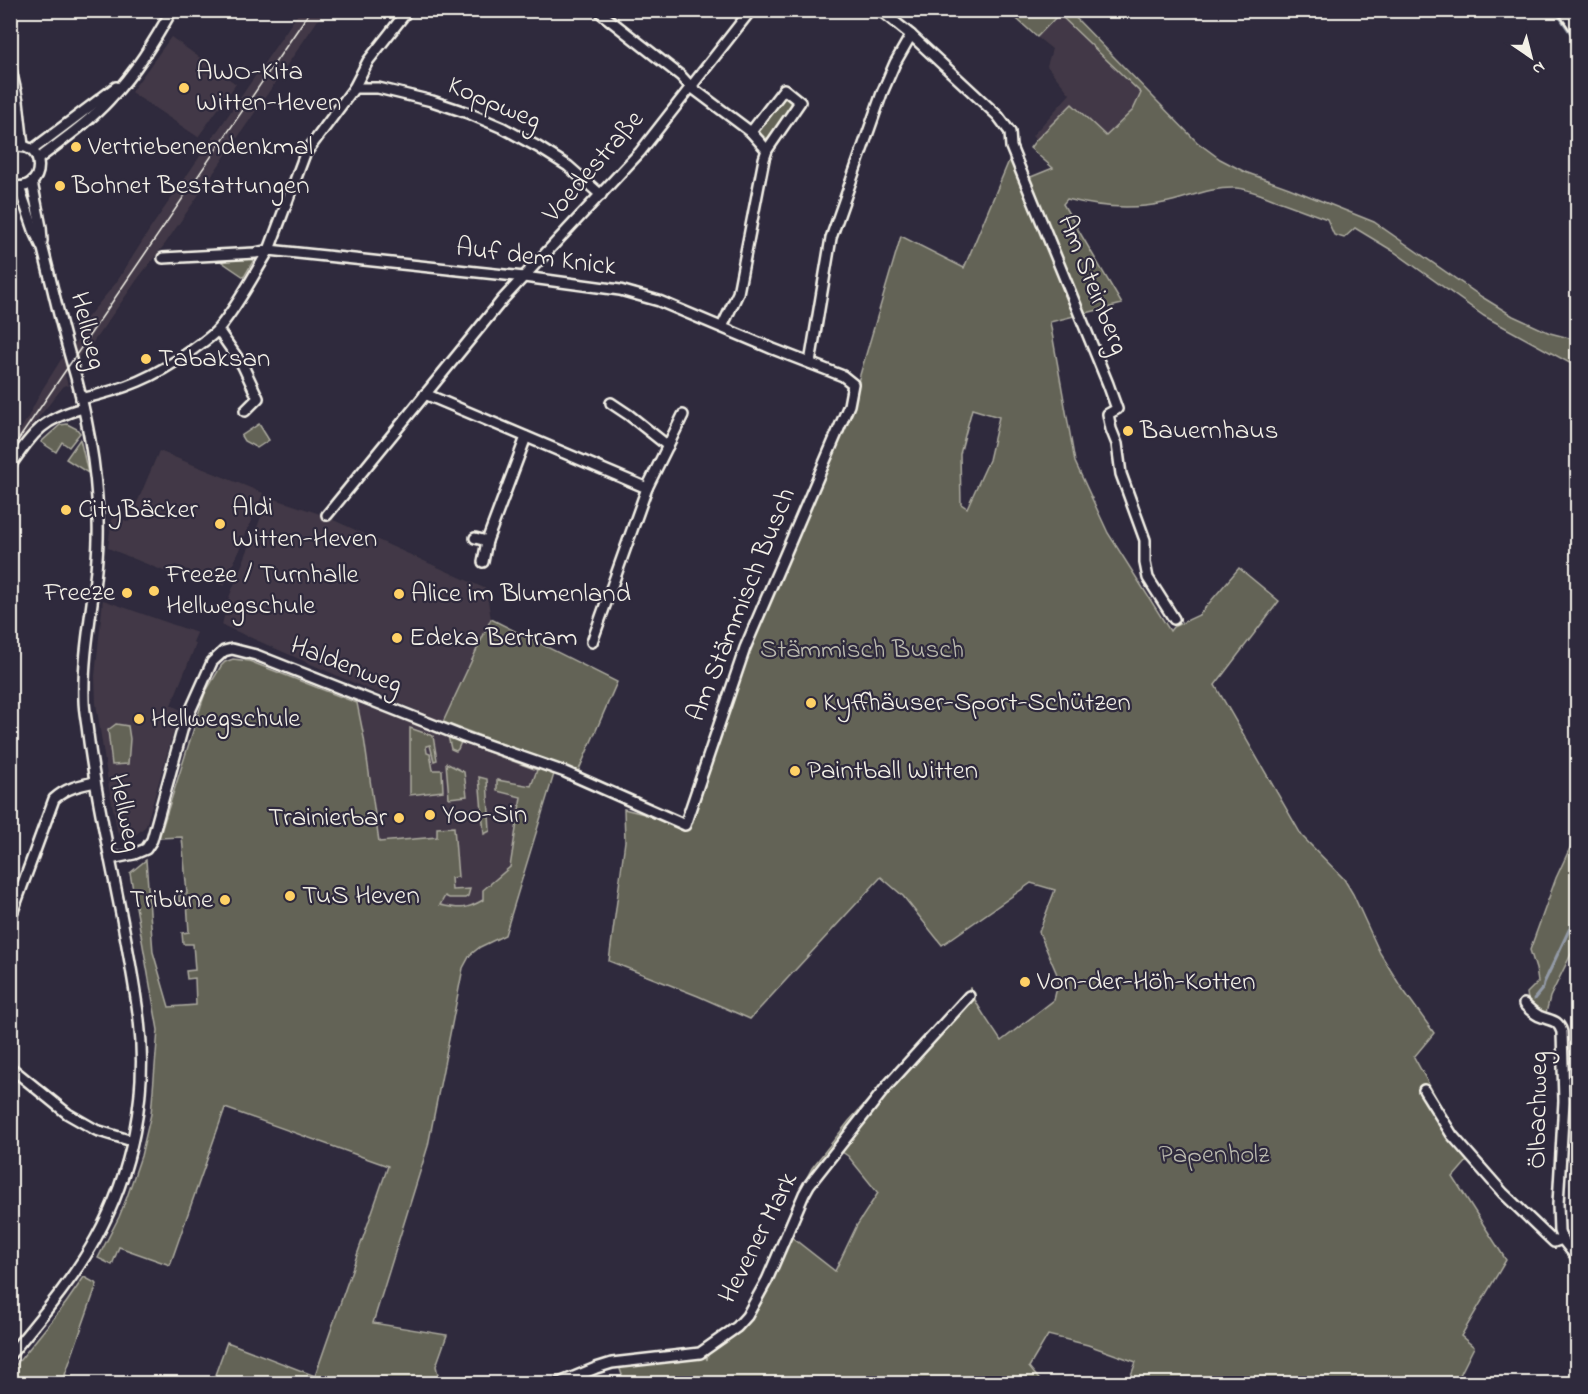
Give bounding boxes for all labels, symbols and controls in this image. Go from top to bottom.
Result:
north arrow [1501,27,1561,87]
place label: AWO-Kita Witten-Heven [196,53,341,123]
text: N [1527,55,1550,81]
street label: Koppweg [441,67,547,141]
marker: AWO-Kita Witten-Heven [177,81,191,95]
street label: Voedestraße [533,101,655,233]
place label: Vertriebenendenkmal [87,128,313,167]
marker: Vertriebenendenkmal [69,140,83,154]
place label: Bohnet Bestattungen [71,167,310,206]
marker: Bohnet Bestattungen [53,179,67,193]
street label: Am Steinberg [1046,209,1138,361]
street label: Auf dem Knick [454,229,619,287]
street label: Hellweg [59,288,115,374]
place label: Tabaksan [158,340,270,379]
marker: Tabaksan [139,352,153,366]
place label: Bauernhaus [1139,412,1278,451]
marker: Bauernhaus [1121,424,1135,438]
street label: Am Stämmisch Busch [677,482,807,728]
place label: Aldi Witten-Heven [232,489,377,559]
place label: CityBäcker [78,491,199,530]
marker: CityBäcker [59,503,73,517]
marker: Aldi Witten-Heven [213,517,227,531]
place label: Freeze / Turnhalle Hellwegschule [165,556,360,626]
place label: Freeze [43,574,116,613]
place label: Alice im Blumenland [411,575,631,614]
marker: Freeze / Turnhalle Hellwegschule [147,584,161,598]
marker: Freeze [120,586,134,600]
marker: Alice im Blumenland [392,587,406,601]
place label: Edeka Bertram [409,619,577,658]
street label: Haldenweg [284,627,408,705]
marker: Edeka Bertram [390,631,404,645]
park label: Stämmisch Busch [760,631,964,670]
place label: Kyffhäuser-Sport-Schützen [823,684,1131,723]
marker: Kyffhäuser-Sport-Schützen [804,696,818,710]
place label: Hellwegschule [151,700,301,739]
marker: Hellwegschule [132,712,146,726]
place label: Paintball Witten [807,752,978,791]
marker: Paintball Witten [788,764,802,778]
street label: Hellweg [97,771,151,855]
place label: Yoo-Sin [442,796,527,835]
place label: Trainierbar [268,799,388,838]
marker: Yoo-Sin [423,808,437,822]
marker: Trainierbar [392,811,406,825]
place label: TuS Heven [302,877,420,916]
place label: Tribüne [129,881,214,920]
marker: TuS Heven [283,889,297,903]
marker: Tribüne [218,893,232,907]
place label: Von-der-Höh-Kotten [1036,963,1255,1002]
marker: Von-der-Höh-Kotten [1018,975,1032,989]
street label: Ölbachweg [1518,1051,1560,1169]
park label: Papenholz [1159,1136,1270,1175]
street label: Hevener Mark [709,1165,809,1310]

